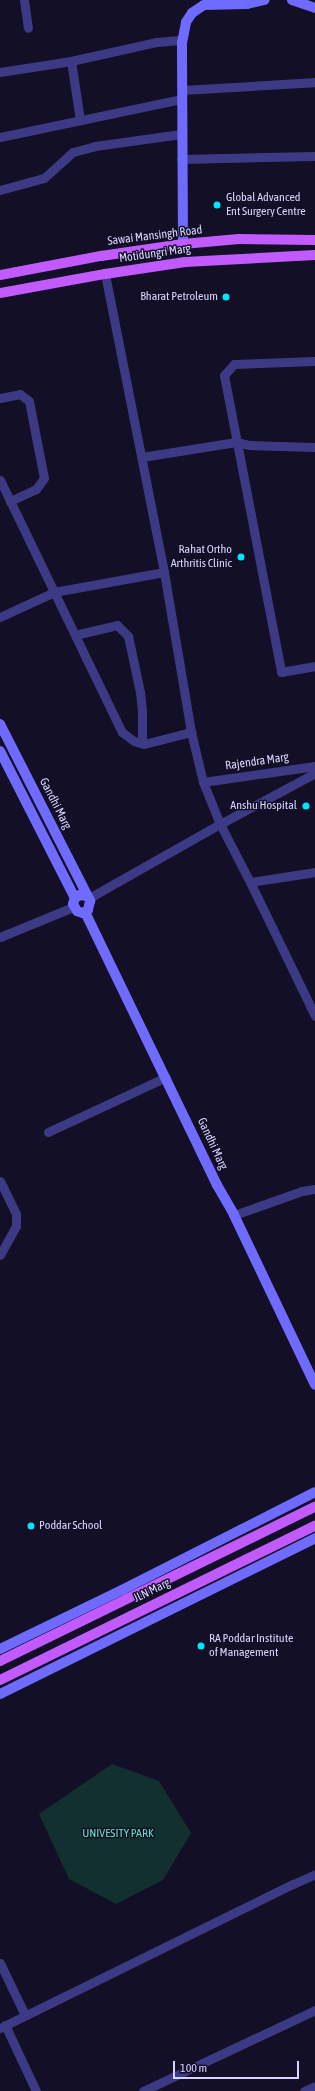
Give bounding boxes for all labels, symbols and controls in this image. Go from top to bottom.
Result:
place label: Global Advanced Ent Surgery Centre [226,191,306,219]
marker: Global Advanced Ent Surgery Centre [211,199,223,211]
street label: Sawai Mansingh Road [107,223,203,249]
street label: Motidungri Marg [118,242,192,266]
place label: Bharat Petroleum [140,290,218,304]
marker: Bharat Petroleum [221,292,231,302]
place label: Rahat Ortho Arthritis Clinic [171,543,232,571]
marker: Rahat Ortho Arthritis Clinic [235,551,247,563]
street label: Rajendra Marg [224,750,290,774]
street label: Gandhi Marg [36,776,74,832]
place label: Anshu Hospital [230,799,297,813]
marker: Anshu Hospital [300,800,312,812]
street label: Gandhi Marg [194,1116,230,1172]
place label: Poddar School [39,1519,102,1533]
marker: Poddar School [26,1521,36,1531]
street label: JLN Marg [131,1576,173,1606]
place label: RA Poddar Institute of Management [209,1632,293,1660]
marker: RA Poddar Institute of Management [196,1641,206,1651]
park label: UNIVESITY PARK [82,1827,154,1841]
scale bar [175,2053,301,2079]
text: 100 m [180,2061,207,2075]

